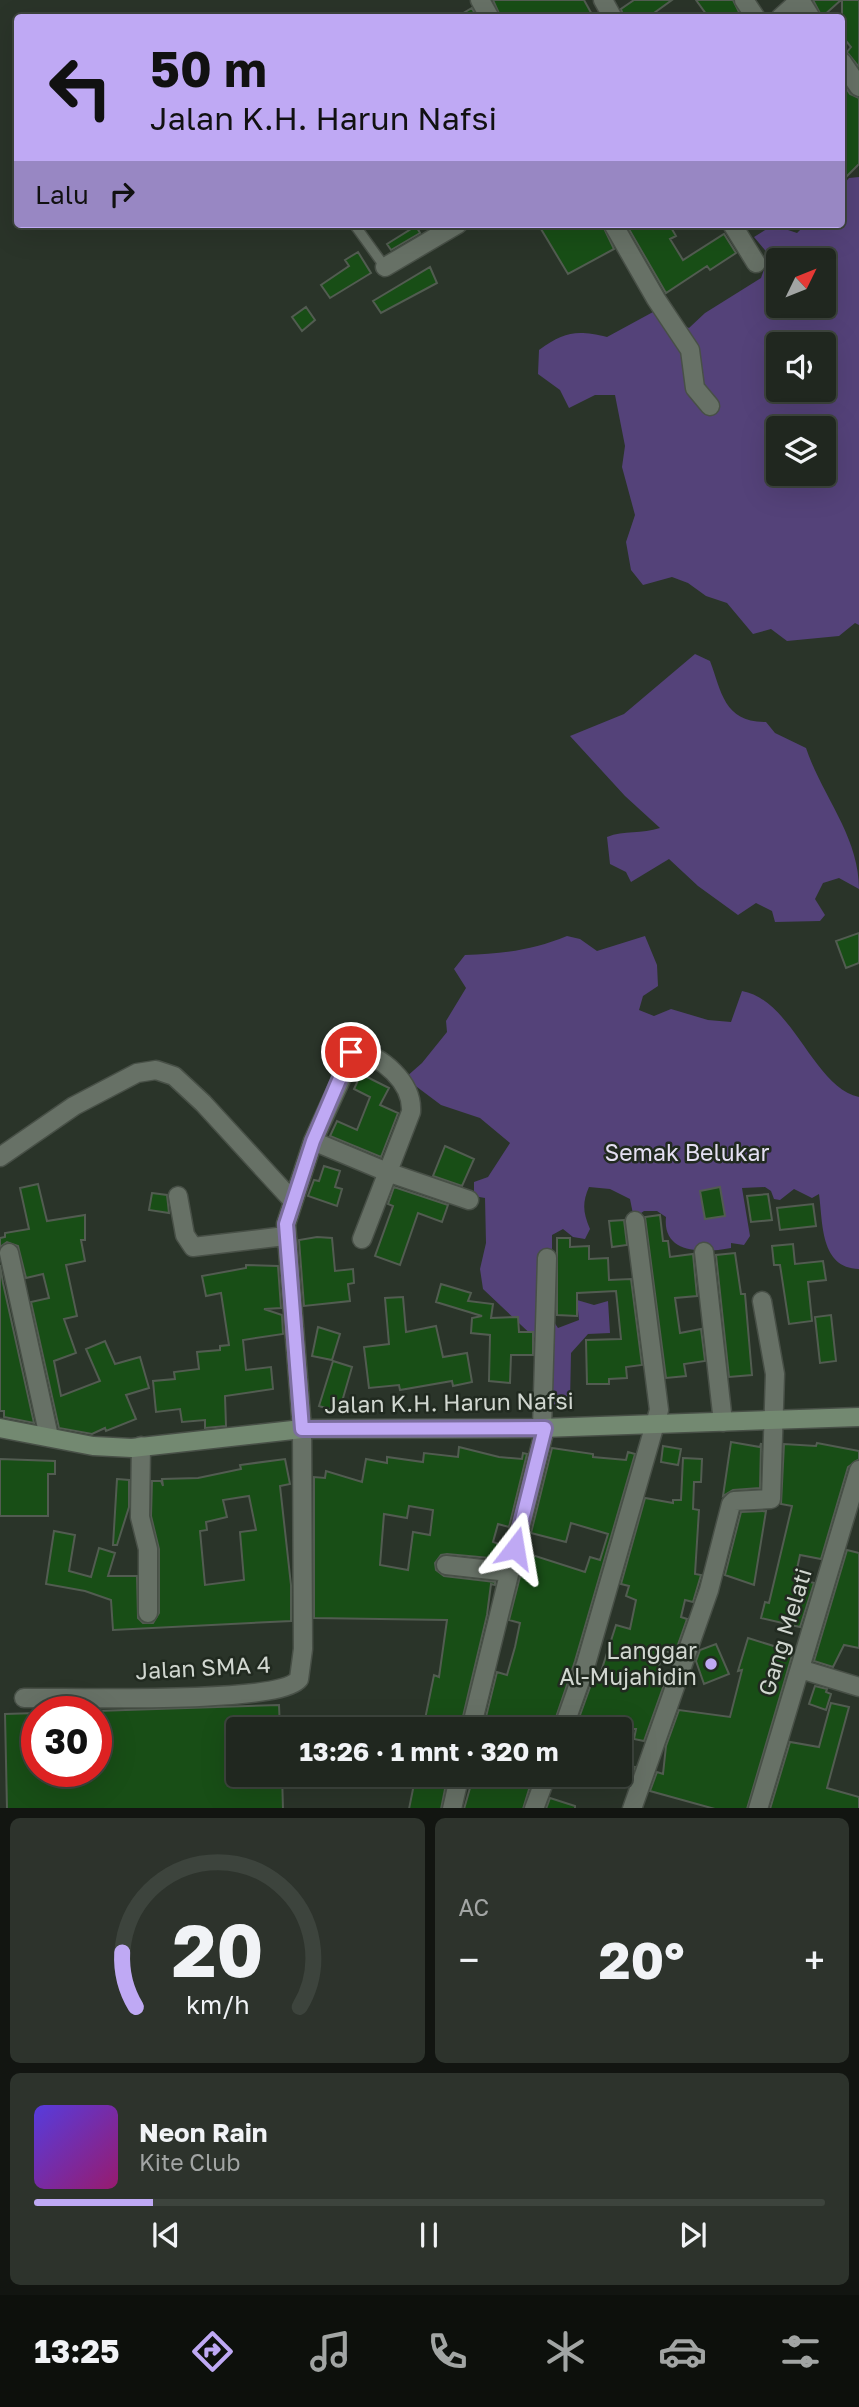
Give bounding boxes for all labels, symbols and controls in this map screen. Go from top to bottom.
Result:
text: 50 m [150,39,267,98]
icon: left [35,42,126,133]
text: Jalan K.H. Harun Nafsi [150,99,497,137]
icon: right [103,175,141,213]
text: Lalu [35,179,89,210]
north arrow [766,248,836,318]
map controls [766,248,836,486]
button: sound [766,332,836,402]
button: layers [766,416,836,486]
pin [321,1022,381,1082]
icon: arrive [332,1033,370,1071]
park label: Semak Belukar [605,1138,769,1166]
street label: Jalan K.H. Harun Nafsi [324,1386,574,1418]
position arrow [478,1511,552,1585]
street label: Gang Melati [751,1565,817,1699]
place label: Langgar Al-Mujahidin [559,1636,697,1690]
street label: Jalan SMA 4 [134,1649,271,1685]
marker: Langgar Al-Mujahidin [703,1656,719,1672]
speed limit sign: 30 [21,1696,112,1787]
text: 13:26 · 1 mnt · 320 m [299,1736,559,1767]
text: AC [459,1893,489,1921]
text: 20 [171,1906,263,1993]
text: 20° [599,1928,685,1990]
text: − [459,1937,479,1982]
text: + [804,1937,825,1982]
text: km/h [185,1988,249,2019]
text: Neon Rain [139,2117,268,2148]
text: Kite Club [139,2148,240,2176]
icon: previous [147,2216,185,2254]
icon: pause [410,2216,448,2254]
icon: next [674,2216,712,2254]
icon: directions [188,2327,237,2376]
icon: music [306,2327,355,2376]
icon: phone [423,2327,472,2376]
icon: climate [541,2327,590,2376]
icon: car [658,2327,707,2376]
icon: filters [776,2327,825,2376]
text: 13:25 [34,2332,120,2370]

